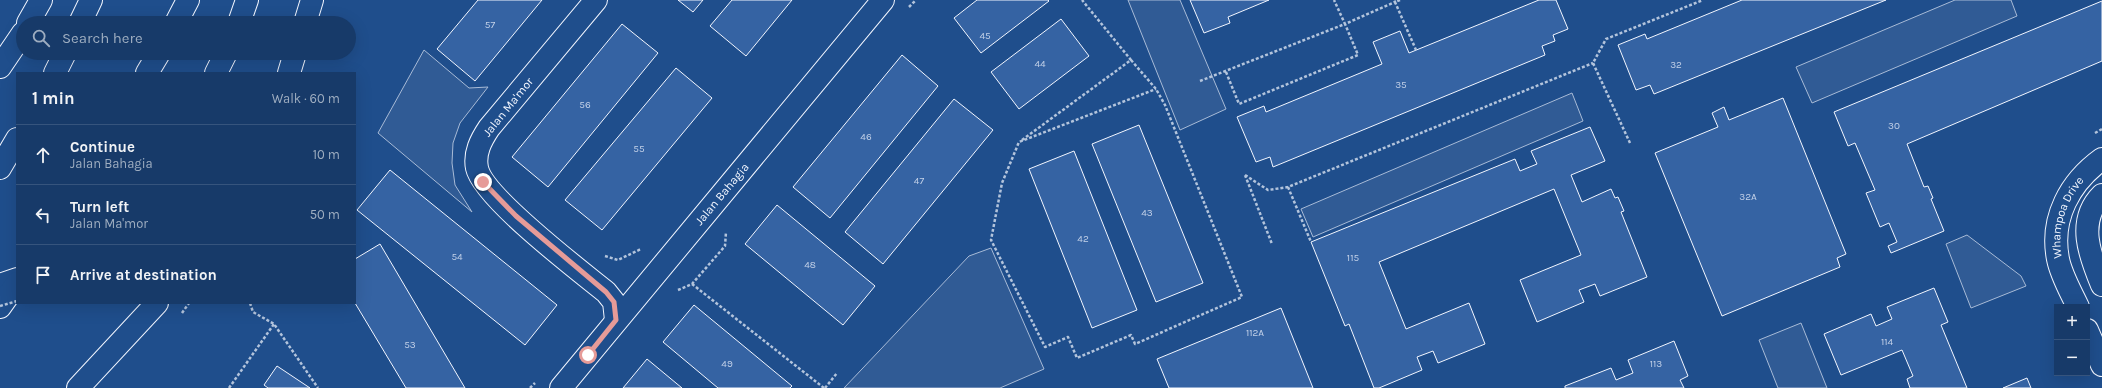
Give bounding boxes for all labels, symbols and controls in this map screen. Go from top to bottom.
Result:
search box [16,16,356,60]
house number: 57 [485,19,495,31]
icon: search [30,27,52,49]
text: Search here [62,29,143,47]
house number: 45 [979,30,991,42]
house number: 44 [1034,58,1046,70]
house number: 32 [1670,59,1682,71]
street label: Jalan Ma'mor [480,74,537,139]
house number: 35 [1395,79,1407,91]
text: 1 min [32,88,75,108]
text: Walk · 60 m [272,91,340,106]
house number: 56 [579,99,591,111]
house number: 30 [1888,120,1900,132]
house number: 46 [860,131,872,143]
text: Continue [70,138,135,156]
house number: 55 [633,143,645,155]
icon: ahead [32,144,54,166]
text: 10 m [313,147,340,162]
text: Jalan Bahagia [70,156,153,171]
street label: Jalan Bahagia [692,160,752,228]
route end [474,173,492,191]
street label: Whampoa Drive [2049,173,2086,259]
house number: 47 [914,175,924,187]
house number: 32A [1739,191,1757,203]
text: Turn left [70,198,129,216]
icon: left [32,204,54,226]
text: 50 m [310,207,340,222]
house number: 43 [1141,207,1153,219]
text: Jalan Ma'mor [70,216,148,231]
house number: 42 [1077,233,1089,245]
house number: 54 [451,251,463,263]
house number: 115 [1347,252,1359,264]
house number: 48 [804,259,816,271]
icon: arrive [32,264,54,286]
text: Arrive at destination [70,266,217,284]
map controls [2054,304,2090,376]
button: + [2054,304,2090,340]
house number: 112A [1246,327,1264,339]
house number: 114 [1881,336,1894,348]
house number: 53 [404,339,416,351]
button: − [2054,340,2090,376]
route start [579,346,597,364]
house number: 49 [721,358,733,370]
house number: 113 [1650,358,1662,370]

